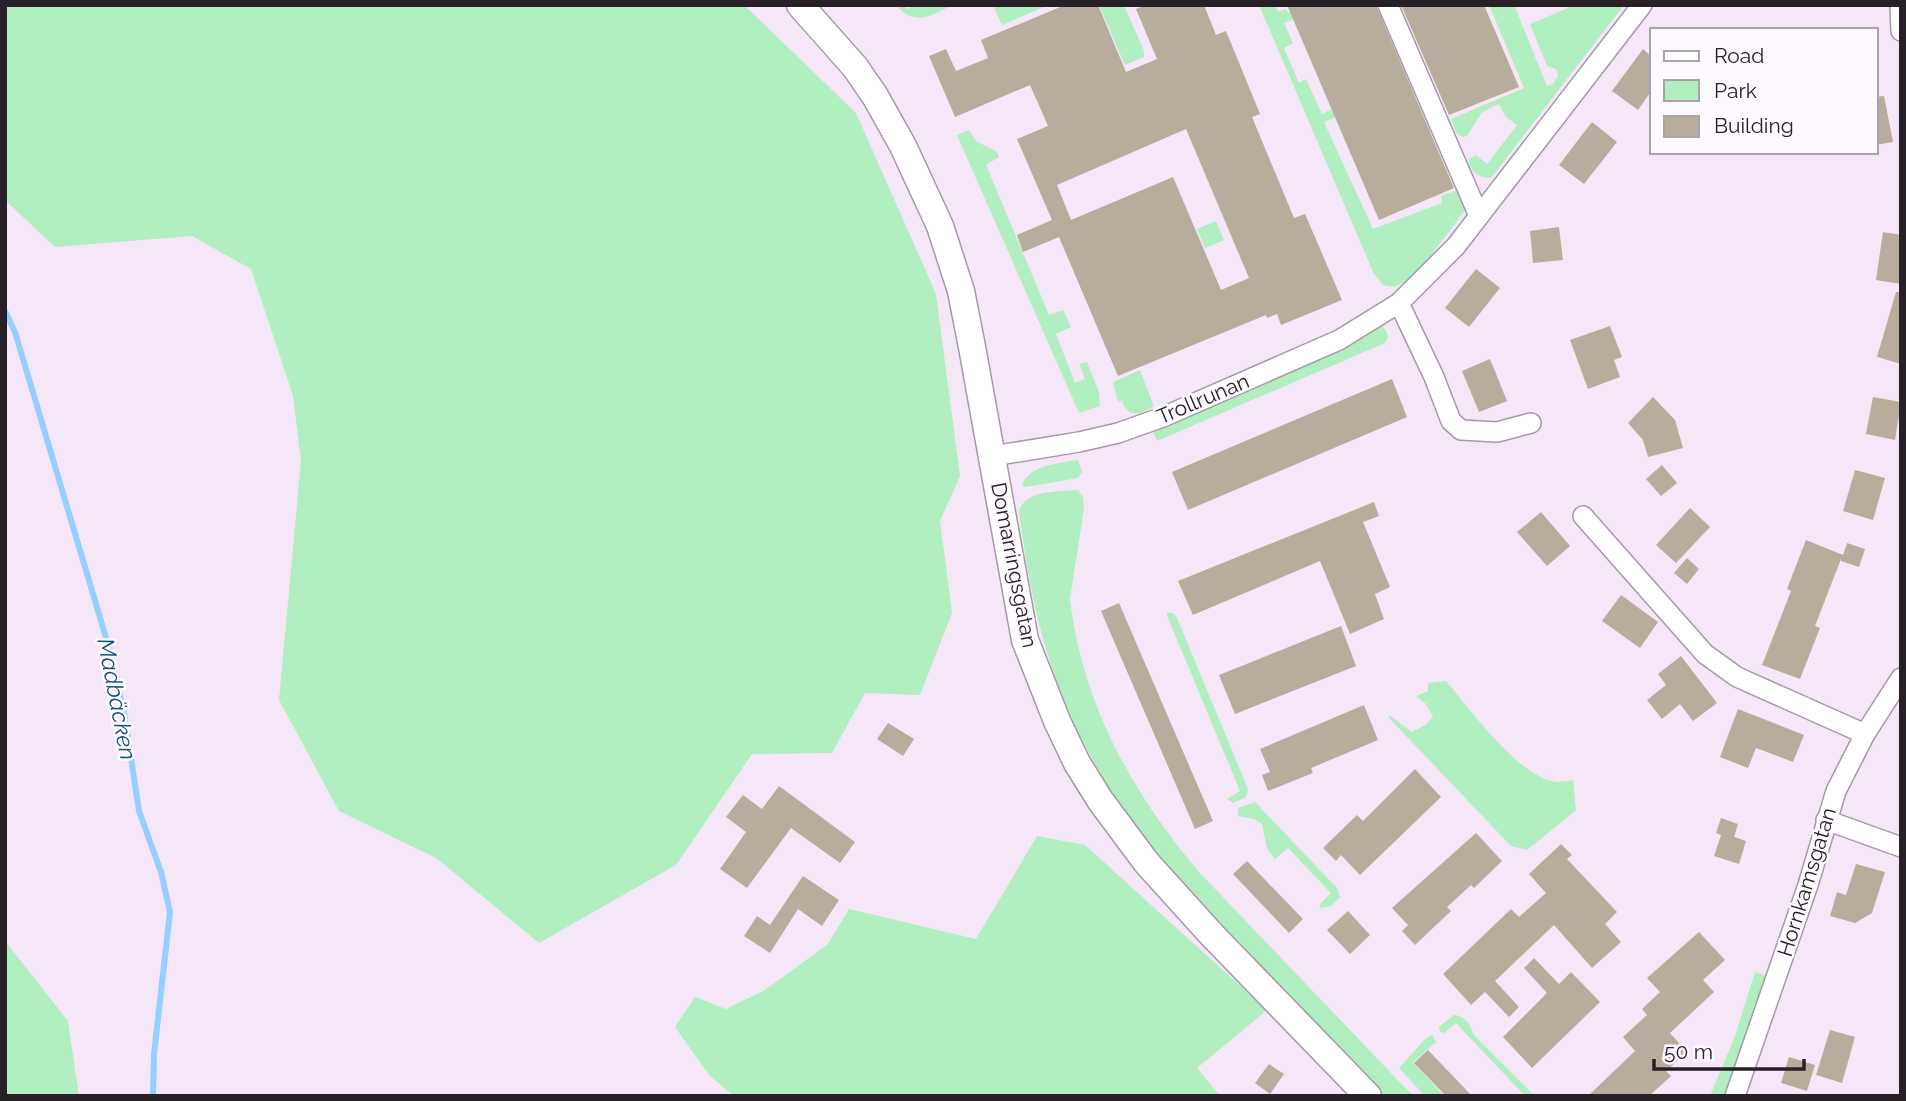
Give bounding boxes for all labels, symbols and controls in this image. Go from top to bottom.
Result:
legend [1650,28,1878,154]
text: Road [1714,43,1764,68]
text: Park [1714,78,1757,103]
text: Building [1714,113,1794,138]
street label: Trollrunan [1153,368,1253,429]
street label: Domarringsgatan [986,480,1043,650]
water label: Madbäcken [92,636,143,762]
street label: Hornkamsgatan [1772,804,1841,959]
scale bar [1654,1028,1804,1072]
text: 50 m [1664,1039,1713,1064]

